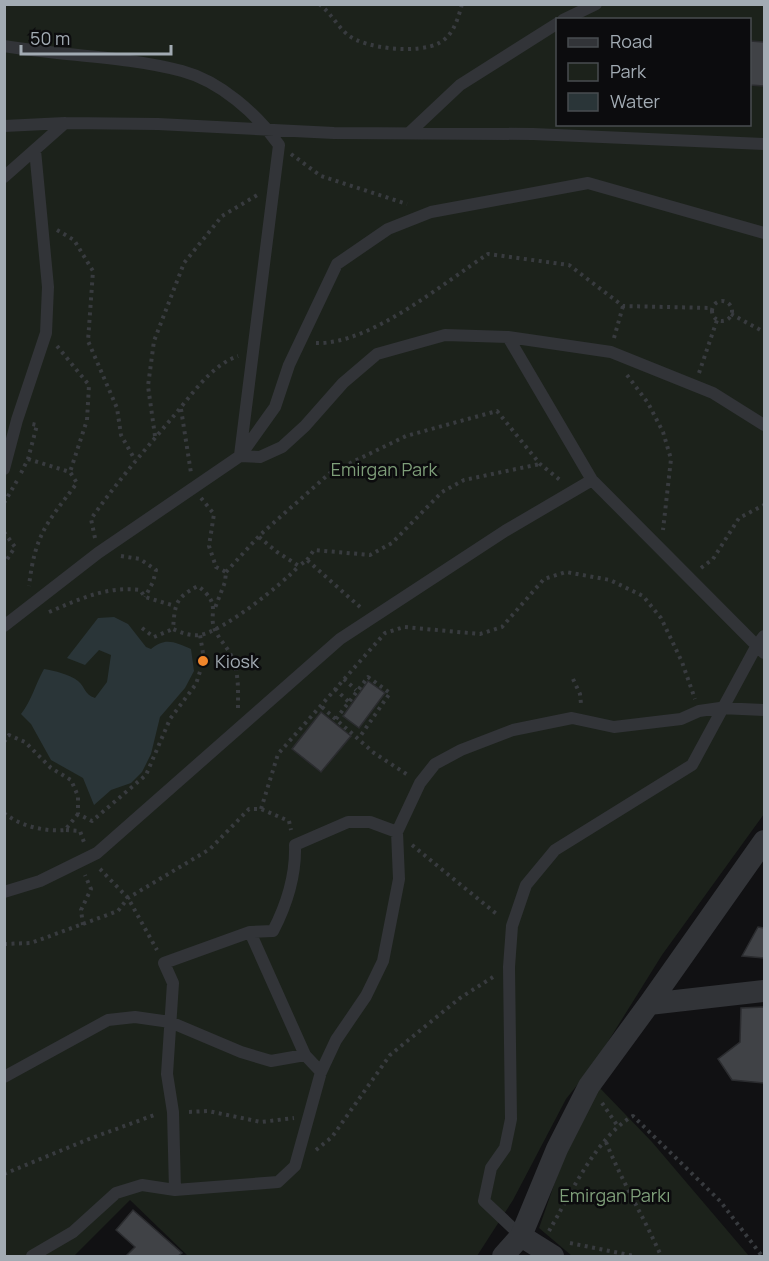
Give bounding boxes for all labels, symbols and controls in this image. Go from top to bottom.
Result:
scale bar [21,18,171,56]
legend [556,18,751,126]
text: 50 m [30,26,70,50]
text: Road [610,29,653,53]
text: Park [610,59,647,83]
text: Water [610,89,660,113]
park label: Emirgan Park [331,457,438,481]
place label: Kiosk [215,649,260,673]
marker: Kiosk [196,654,210,668]
park label: Emirgan Parkı [560,1183,670,1207]

